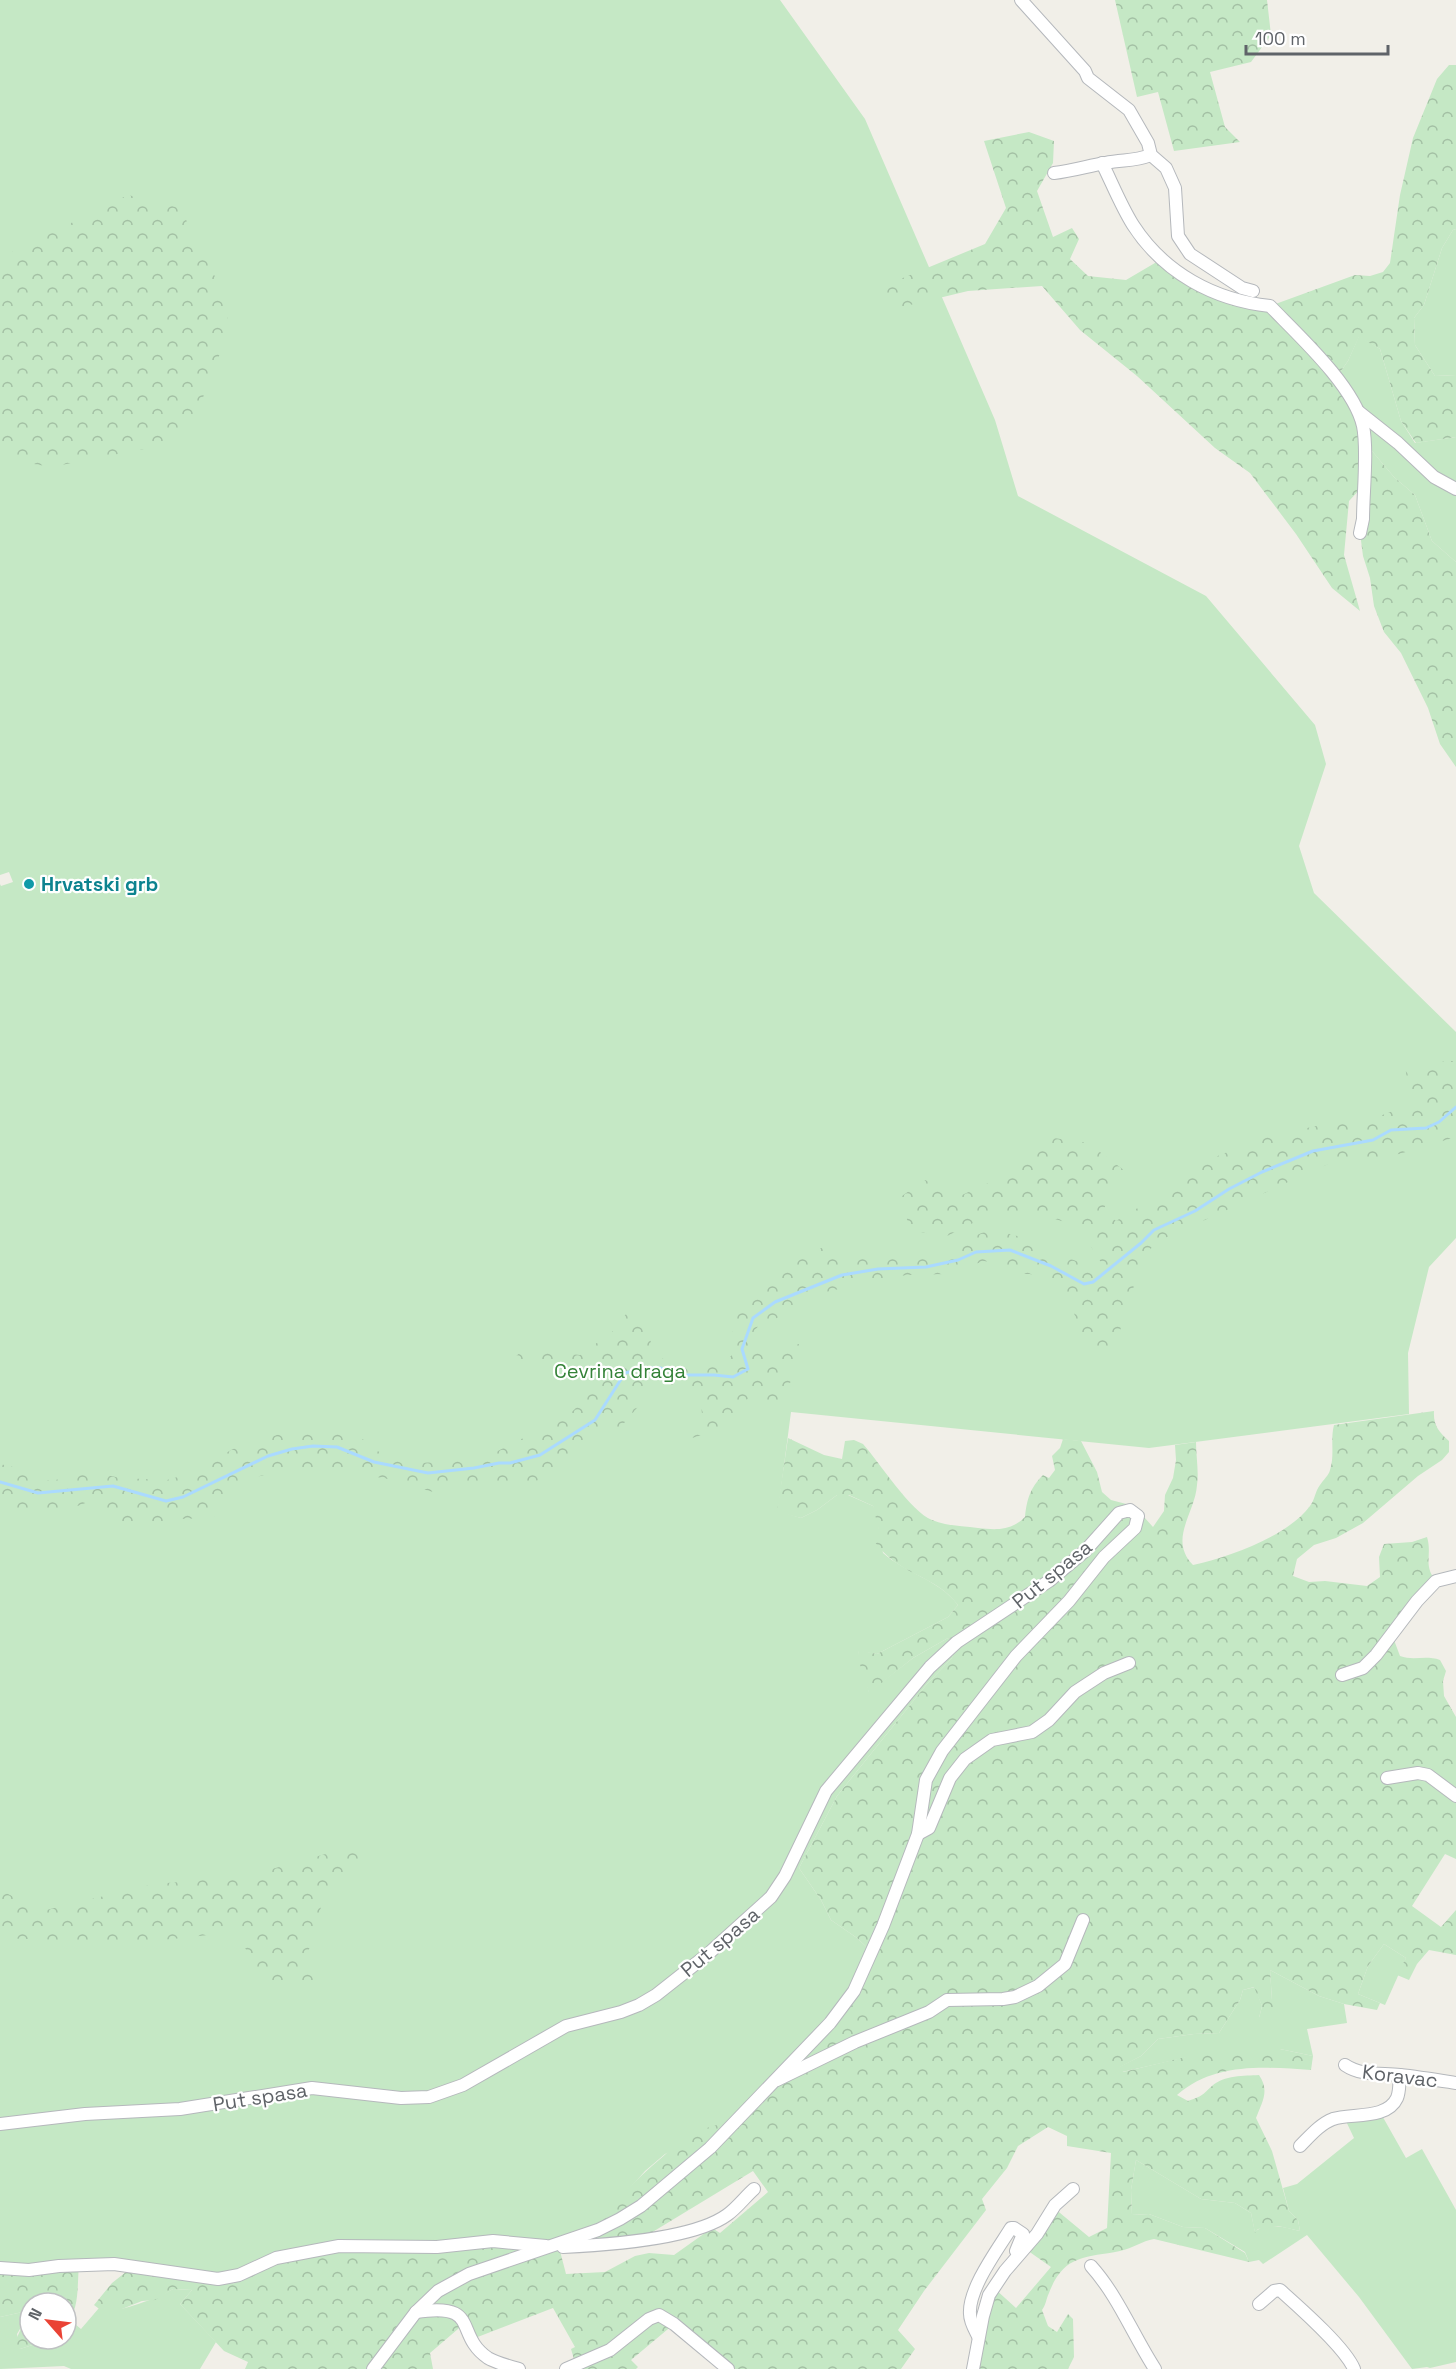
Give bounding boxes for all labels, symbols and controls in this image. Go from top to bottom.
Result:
scale bar [1246,18,1388,56]
text: 100 m [1255,27,1306,50]
place label: Hrvatski grb [41,871,158,897]
marker: Hrvatski grb [22,877,36,891]
park label: Cevrina draga [554,1358,686,1384]
street label: Put spasa [1007,1534,1097,1614]
street label: Put spasa [675,1901,765,1983]
street label: Koravac [1361,2058,1439,2094]
street label: Put spasa [211,2077,309,2117]
north arrow [18,2291,78,2351]
text: N [23,2305,47,2324]

